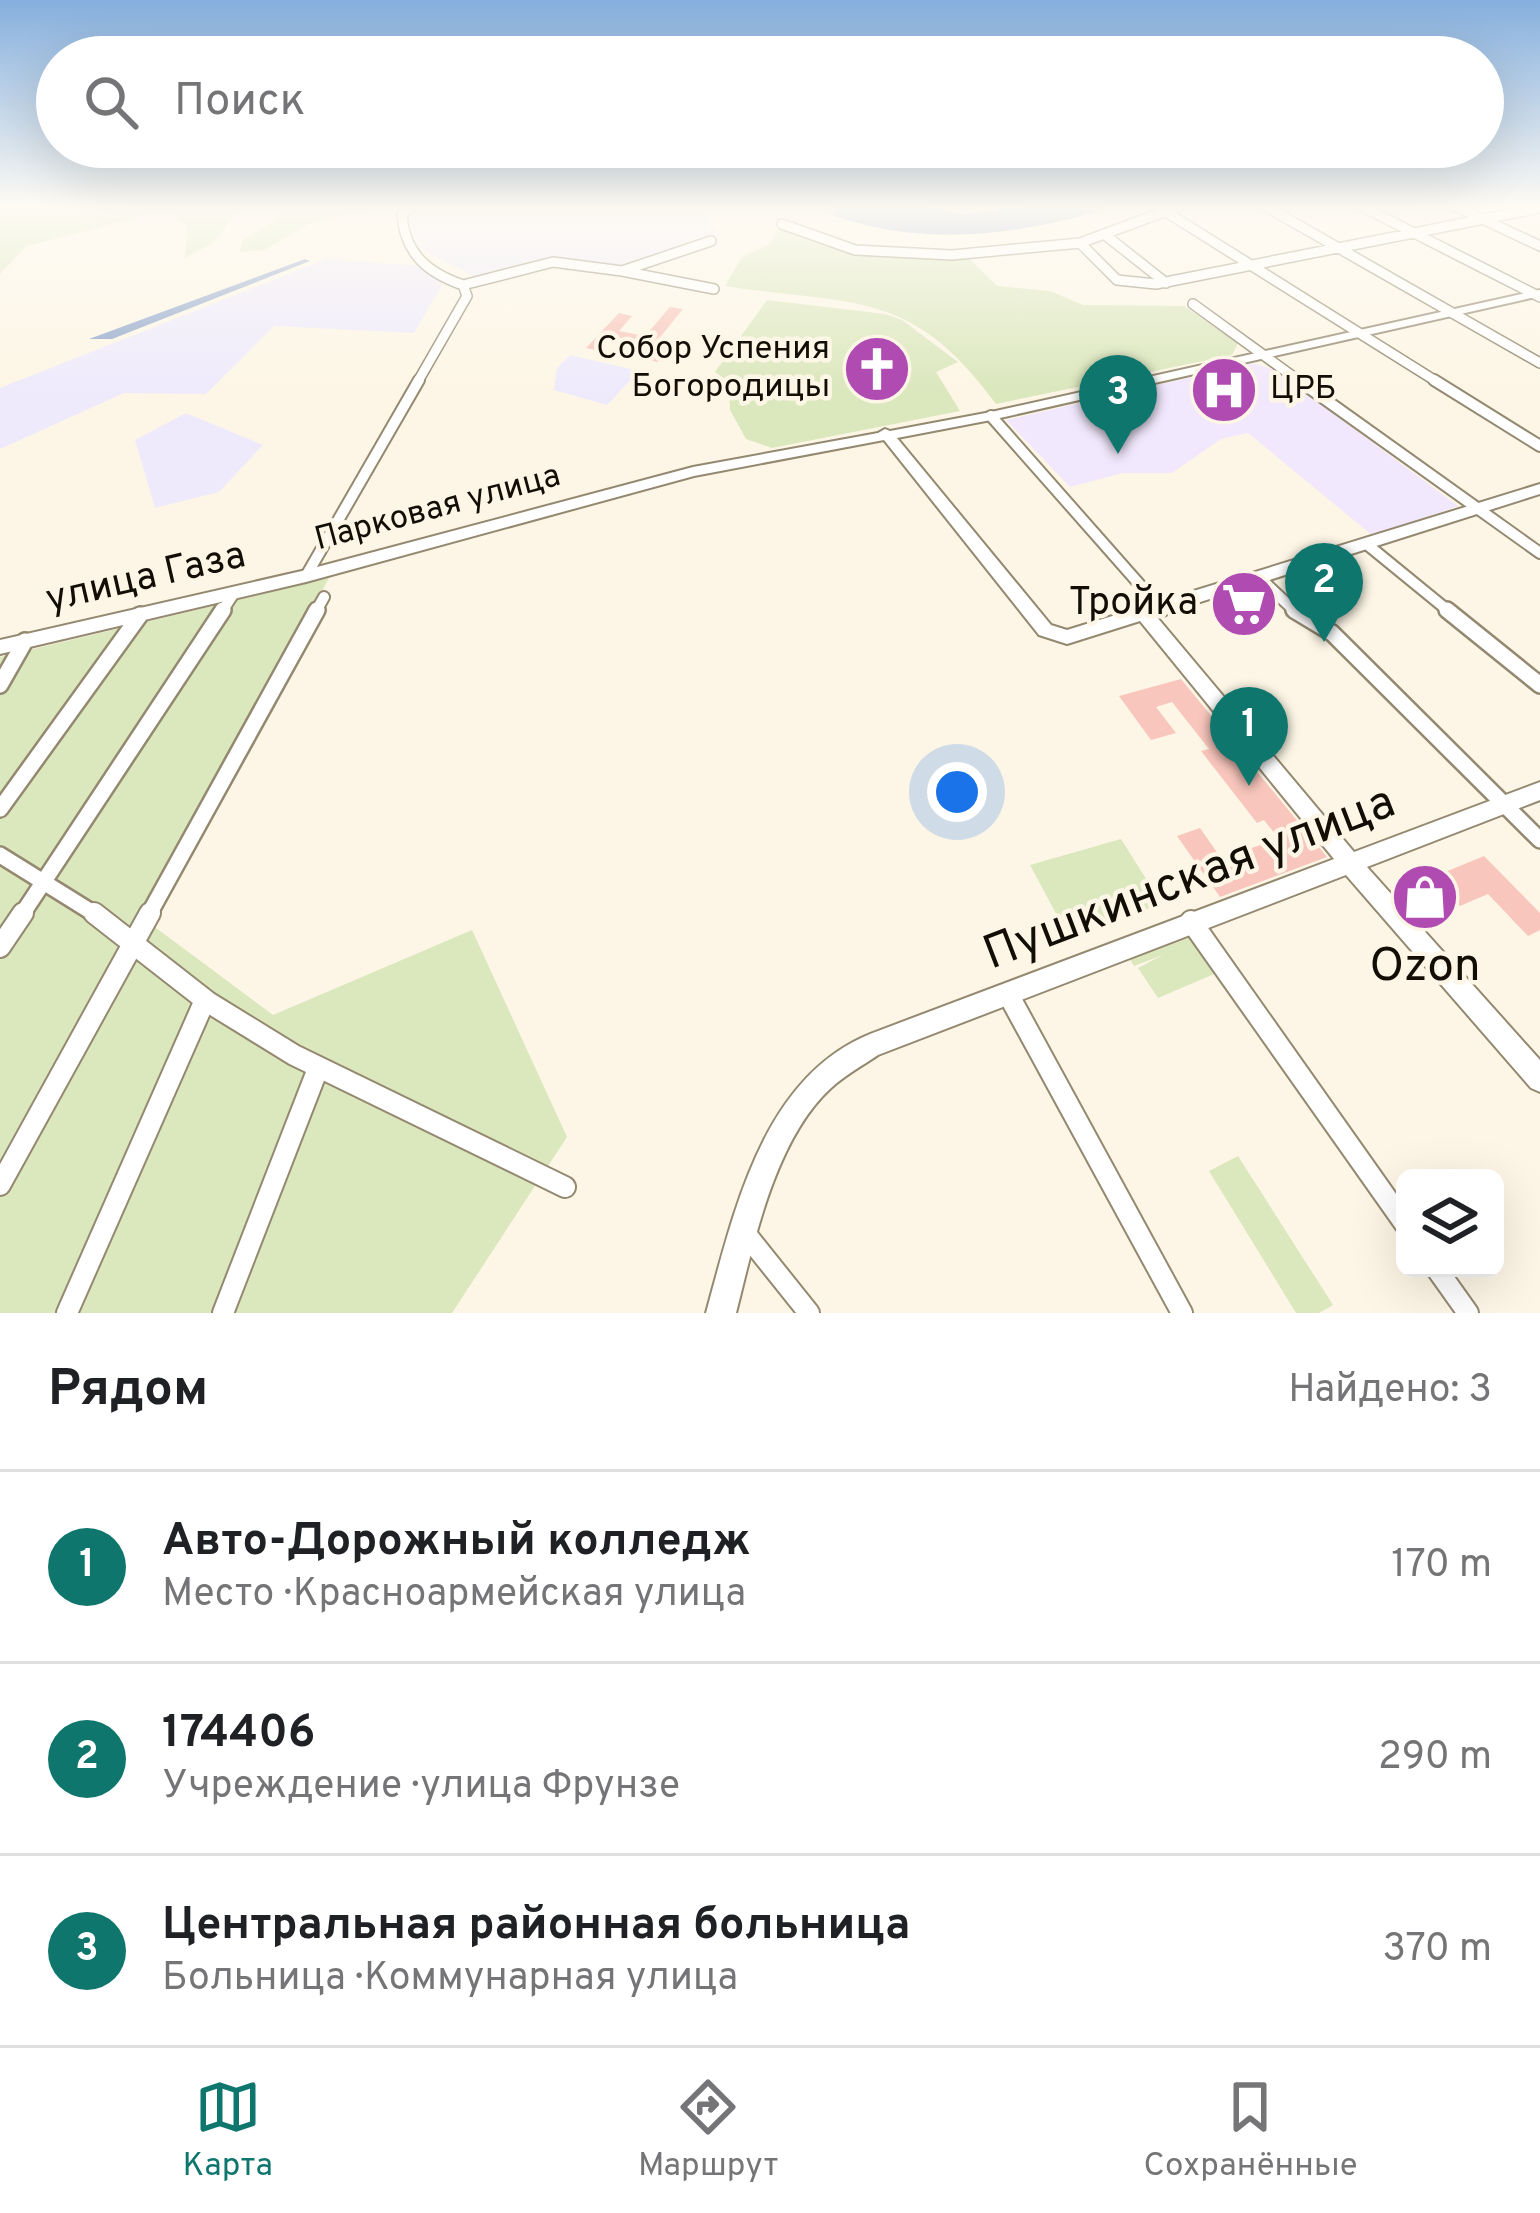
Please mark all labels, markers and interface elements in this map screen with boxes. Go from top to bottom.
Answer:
search box [36,36,1504,168]
icon: search [78,69,144,135]
text: Поиск [174,74,305,131]
place label: Собор Успения Богородицы [596,329,830,409]
church icon: Собор Успения Богородицы [842,334,912,404]
pin: 3 [1079,355,1157,454]
hospital icon: ЦРБ [1189,355,1259,425]
place label: ЦРБ [1270,369,1336,411]
street label: Парковая улица [311,456,565,562]
street label: улица Газа [41,532,251,626]
pin: 2 [1285,543,1363,642]
supermarket icon: Тройка [1209,569,1279,639]
place label: Тройка [1069,580,1198,629]
pin: 1 [1210,687,1288,786]
your location [927,762,987,822]
street label: Пушкинская улица [976,774,1404,986]
shop icon: Ozon [1390,862,1460,932]
place label: Ozon [1369,938,1481,998]
map controls [1396,1169,1504,1277]
button: layers [1396,1169,1504,1277]
text: Рядом [48,1359,208,1424]
text: Найдено: 3 [1288,1367,1492,1416]
text: Авто-Дорожный колледж [162,1514,751,1571]
text: 1 [79,1542,95,1591]
text: 170 m [1391,1542,1492,1591]
text: Место · Красноармейская улица [162,1571,746,1620]
text: 174406 [162,1706,315,1763]
text: 2 [75,1734,99,1783]
text: 290 m [1378,1734,1492,1783]
text: Учреждение · улица Фрунзе [162,1763,680,1812]
text: Центральная районная больница [162,1898,910,1955]
text: 3 [75,1926,99,1975]
text: 370 m [1382,1926,1492,1975]
text: Больница · Коммунарная улица [162,1955,738,2004]
tab: Карта [183,2074,273,2188]
tab: Маршрут [638,2074,778,2188]
tab: Сохранённые [1143,2074,1357,2188]

